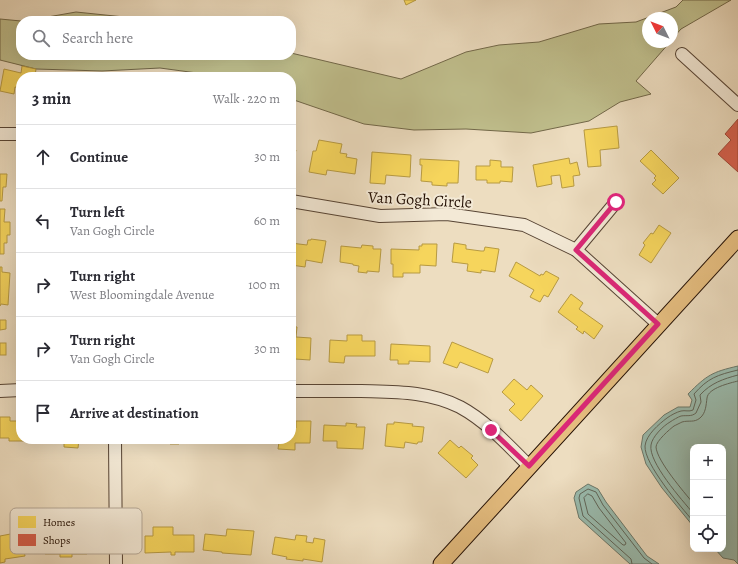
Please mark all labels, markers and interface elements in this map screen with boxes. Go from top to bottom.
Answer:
north arrow [642,12,678,48]
search box [16,16,296,60]
icon: search [30,27,52,49]
text: Search here [62,28,133,48]
text: 3 min [32,87,71,110]
text: Walk · 220 m [213,90,280,107]
icon: ahead [32,146,54,168]
text: Continue [70,147,128,167]
text: 30 m [254,148,280,165]
street label: Van Gogh Circle [367,186,472,214]
route start [607,193,625,211]
text: Turn left [70,202,125,222]
icon: left [32,210,54,232]
text: 60 m [254,212,280,229]
text: Van Gogh Circle [70,222,154,239]
text: Turn right [70,266,135,286]
icon: right [32,274,54,296]
text: 100 m [248,276,280,293]
text: West Bloomingdale Avenue [70,286,214,303]
text: Turn right [70,330,135,350]
icon: right [32,338,54,360]
text: 30 m [254,340,280,357]
text: Van Gogh Circle [70,350,154,367]
icon: arrive [32,402,54,424]
text: Arrive at destination [70,403,199,423]
route end [482,421,500,439]
map controls [690,444,726,552]
button: + [690,444,726,480]
button: − [690,480,726,516]
legend [10,508,142,554]
text: Homes [43,515,75,530]
button: locate [690,516,726,552]
text: Shops [43,533,70,548]

